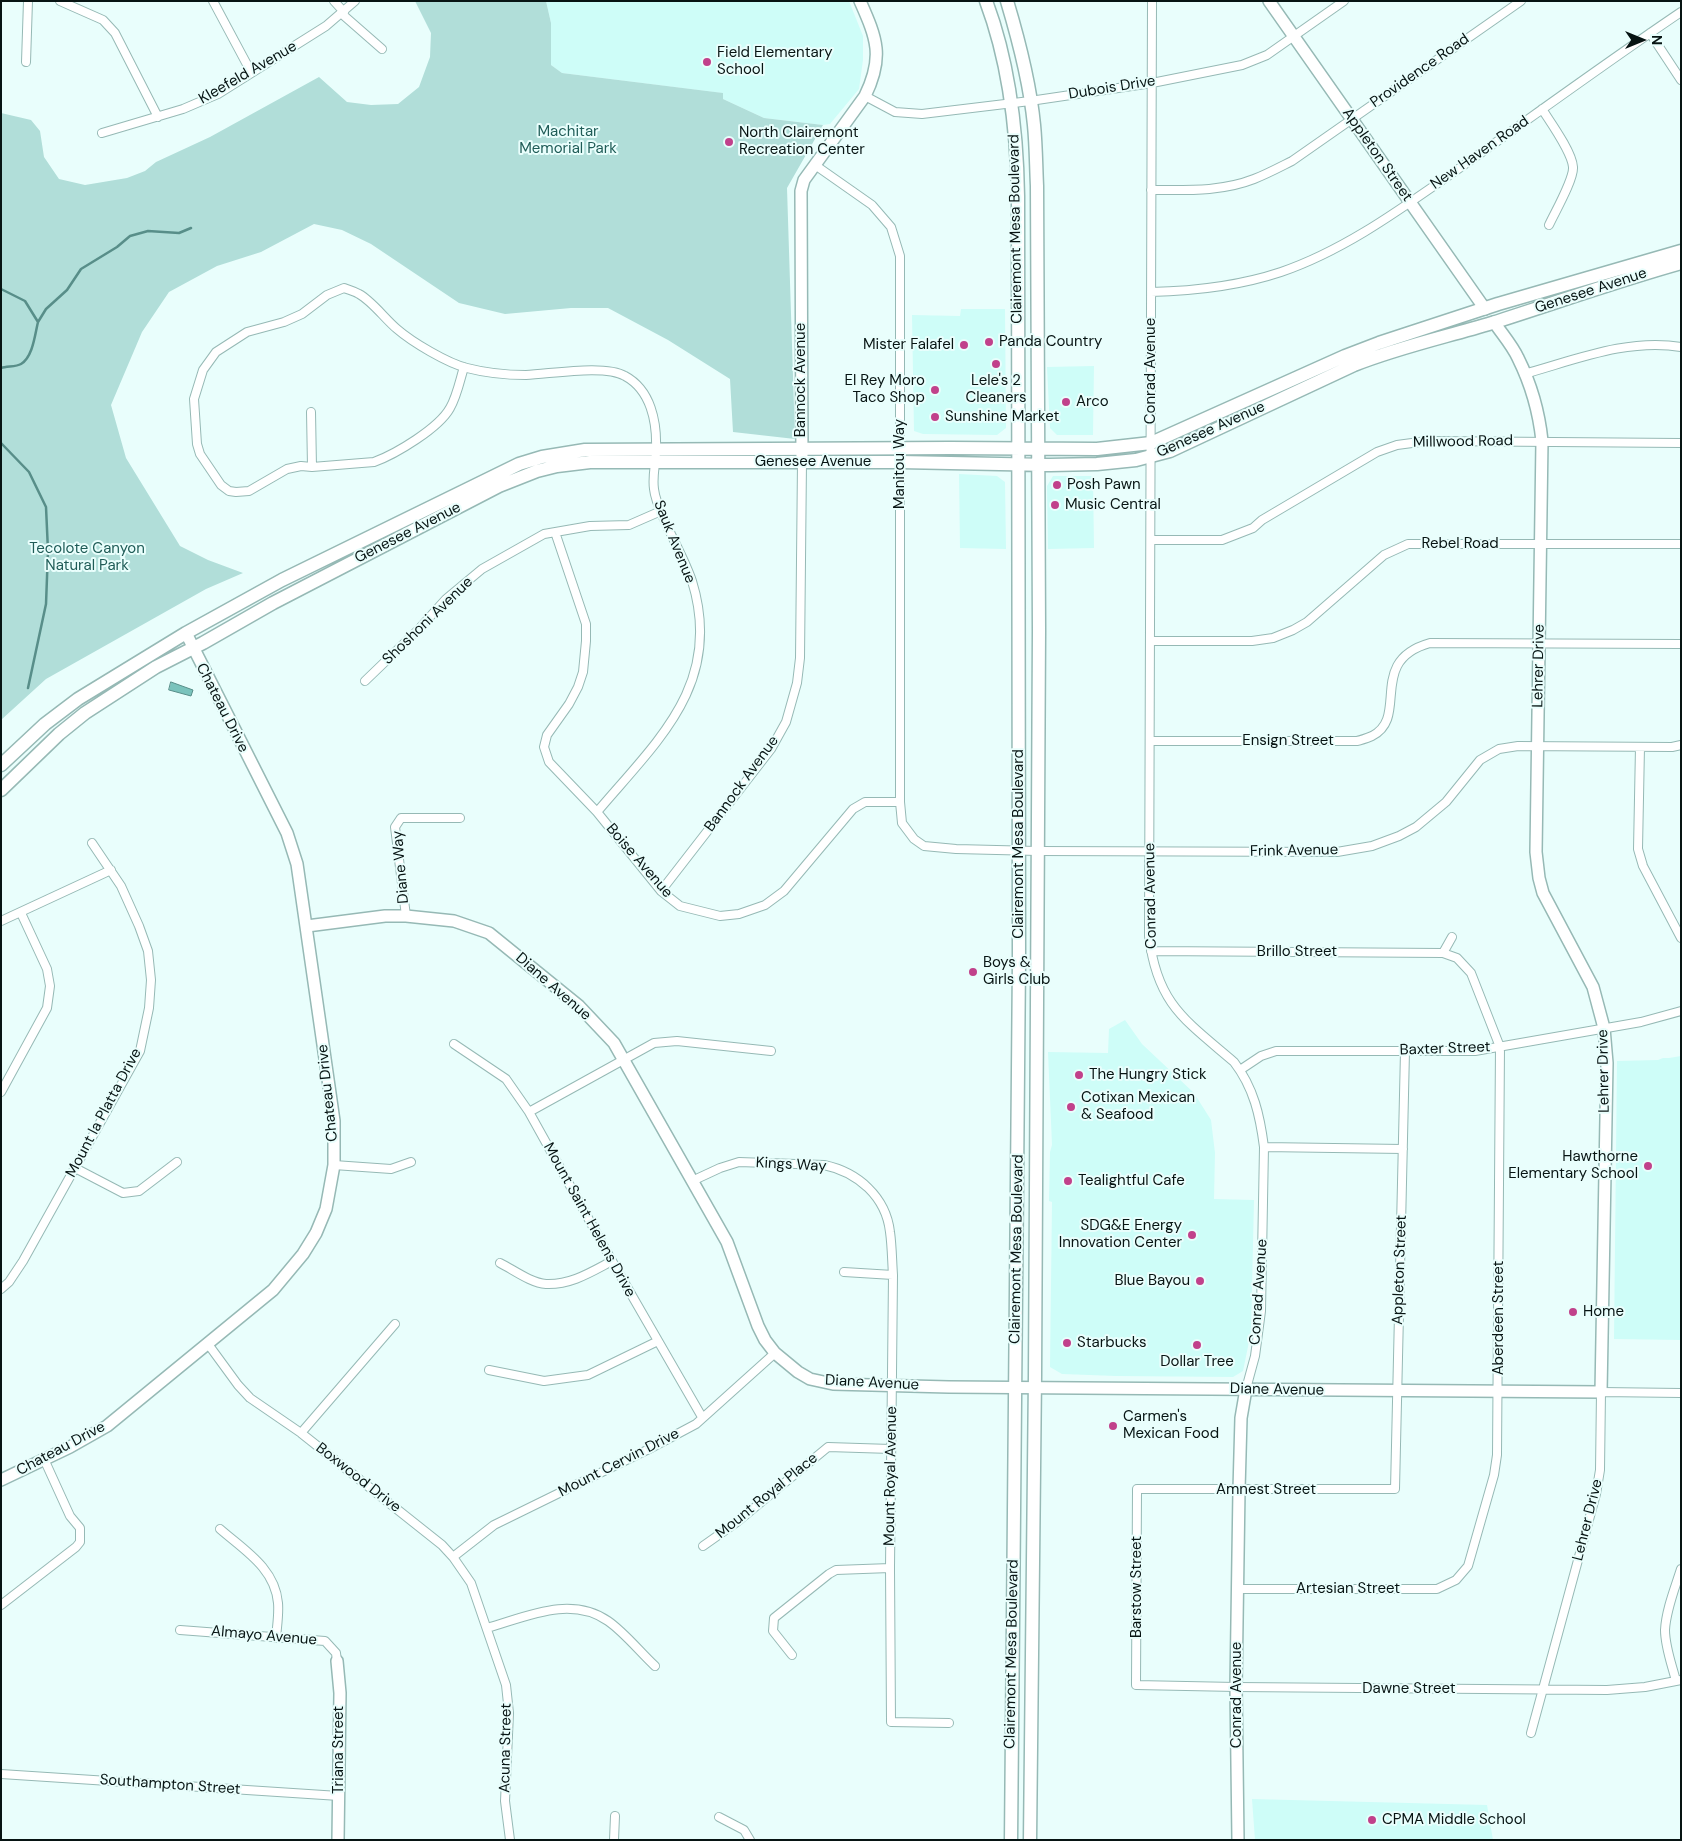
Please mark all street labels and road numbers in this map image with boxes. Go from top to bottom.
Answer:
street label: Providence Road [1367,30,1473,112]
street label: Kleefeld Avenue [196,38,300,108]
street label: Dubois Drive [1067,72,1157,104]
street label: Appleton Street [1338,105,1416,205]
street label: New Haven Road [1427,112,1533,194]
street label: Clairemont Mesa Boulevard [1005,134,1027,324]
street label: Genesee Avenue [1533,264,1649,318]
street label: Conrad Avenue [1142,318,1160,424]
street label: Bannock Avenue [792,323,810,437]
street label: Genesee Avenue [1154,398,1268,462]
street label: Manitou Way [891,419,909,509]
street label: Millwood Road [1413,432,1513,452]
street label: Genesee Avenue [755,453,871,471]
street label: Sauk Avenue [649,498,699,586]
street label: Genesee Avenue [352,499,464,567]
street label: Rebel Road [1421,535,1499,553]
street label: Shoshoni Avenue [379,573,477,669]
street label: Lehrer Drive [1529,624,1549,708]
street label: Chateau Drive [192,660,252,756]
street label: Bannock Avenue [701,732,783,836]
street label: Ensign Street [1242,732,1334,750]
street label: Clairemont Mesa Boulevard [1010,749,1028,939]
street label: Boise Avenue [602,820,676,902]
street label: Diane Way [389,830,413,904]
street label: Frink Avenue [1250,841,1338,861]
street label: Conrad Avenue [1141,843,1161,949]
street label: Brillo Street [1257,943,1337,961]
street label: Diane Avenue [512,949,594,1025]
street label: Lehrer Drive [1594,1029,1614,1113]
street label: Baxter Street [1399,1038,1491,1060]
street label: Chateau Drive [314,1043,342,1143]
street label: Mount la Platta Drive [62,1045,146,1181]
street label: Mount Saint Helens Drive [539,1140,639,1300]
street label: Kings Way [755,1154,827,1176]
street label: Clairemont Mesa Boulevard [1006,1154,1028,1344]
street label: Appleton Street [1389,1215,1411,1325]
street label: Conrad Avenue [1246,1238,1272,1346]
street label: Aberdeen Street [1490,1261,1508,1375]
street label: Diane Avenue [825,1372,919,1394]
street label: Diane Avenue [1230,1380,1324,1400]
street label: Mount Royal Avenue [881,1406,901,1546]
street label: Chateau Drive [14,1418,108,1480]
street label: Mount Cervin Drive [556,1425,682,1501]
street label: Boxwood Drive [312,1439,404,1517]
street label: Mount Royal Place [712,1449,822,1543]
street label: Lehrer Drive [1569,1477,1607,1563]
street label: Amnest Street [1216,1481,1316,1499]
street label: Barstow Street [1128,1536,1146,1638]
street label: Clairemont Mesa Boulevard [1001,1559,1023,1749]
street label: Artesian Street [1296,1580,1400,1598]
street label: Almayo Avenue [210,1622,318,1650]
street label: Conrad Avenue [1228,1642,1246,1748]
street label: Dawne Street [1362,1680,1456,1698]
street label: Acuna Street [496,1703,516,1793]
street label: Triana Street [330,1706,348,1794]
street label: Southampton Street [99,1771,241,1799]

